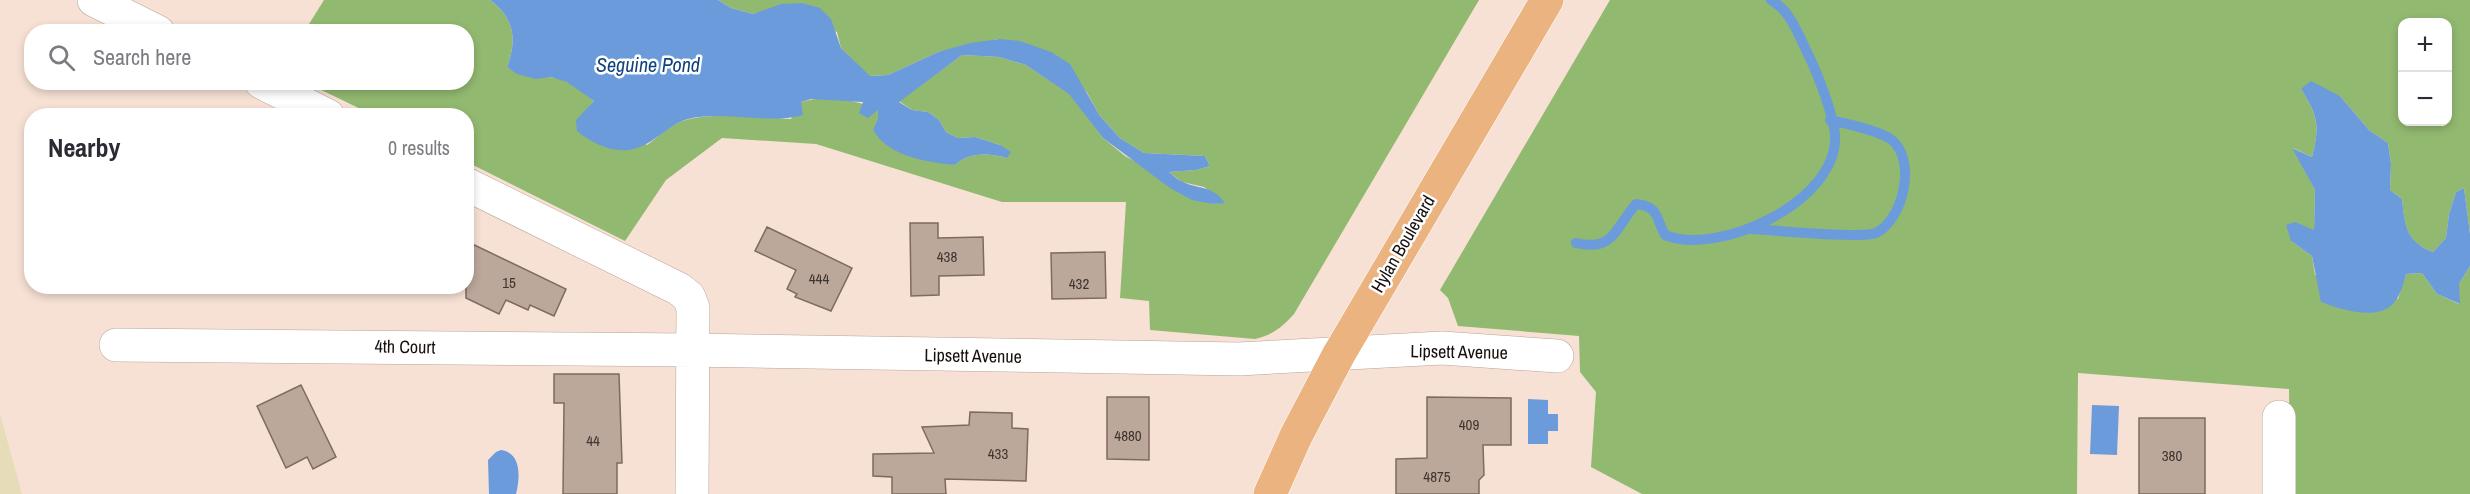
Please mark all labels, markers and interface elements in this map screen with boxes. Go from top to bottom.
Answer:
map controls [2398,18,2452,126]
button: + [2398,18,2452,72]
search box [24,24,474,90]
icon: search [45,41,78,74]
text: Search here [93,42,191,72]
water label: Seguine Pond [596,51,701,78]
button: − [2398,72,2452,126]
text: Nearby [48,130,120,165]
text: 0 results [388,134,450,161]
street label: Hylan Boulevard [1365,191,1440,297]
house number: 438 [937,246,957,267]
house number: 444 [809,268,829,289]
house number: 15 [502,272,516,293]
house number: 432 [1069,273,1089,294]
street label: 4th Court [374,333,436,360]
street label: Lipsett Avenue [1410,338,1508,365]
street label: Lipsett Avenue [924,342,1022,369]
house number: 409 [1459,414,1479,435]
house number: 4880 [1114,425,1142,446]
house number: 44 [586,430,600,451]
house number: 433 [988,443,1008,464]
house number: 380 [2162,445,2182,466]
house number: 4875 [1423,466,1451,487]

